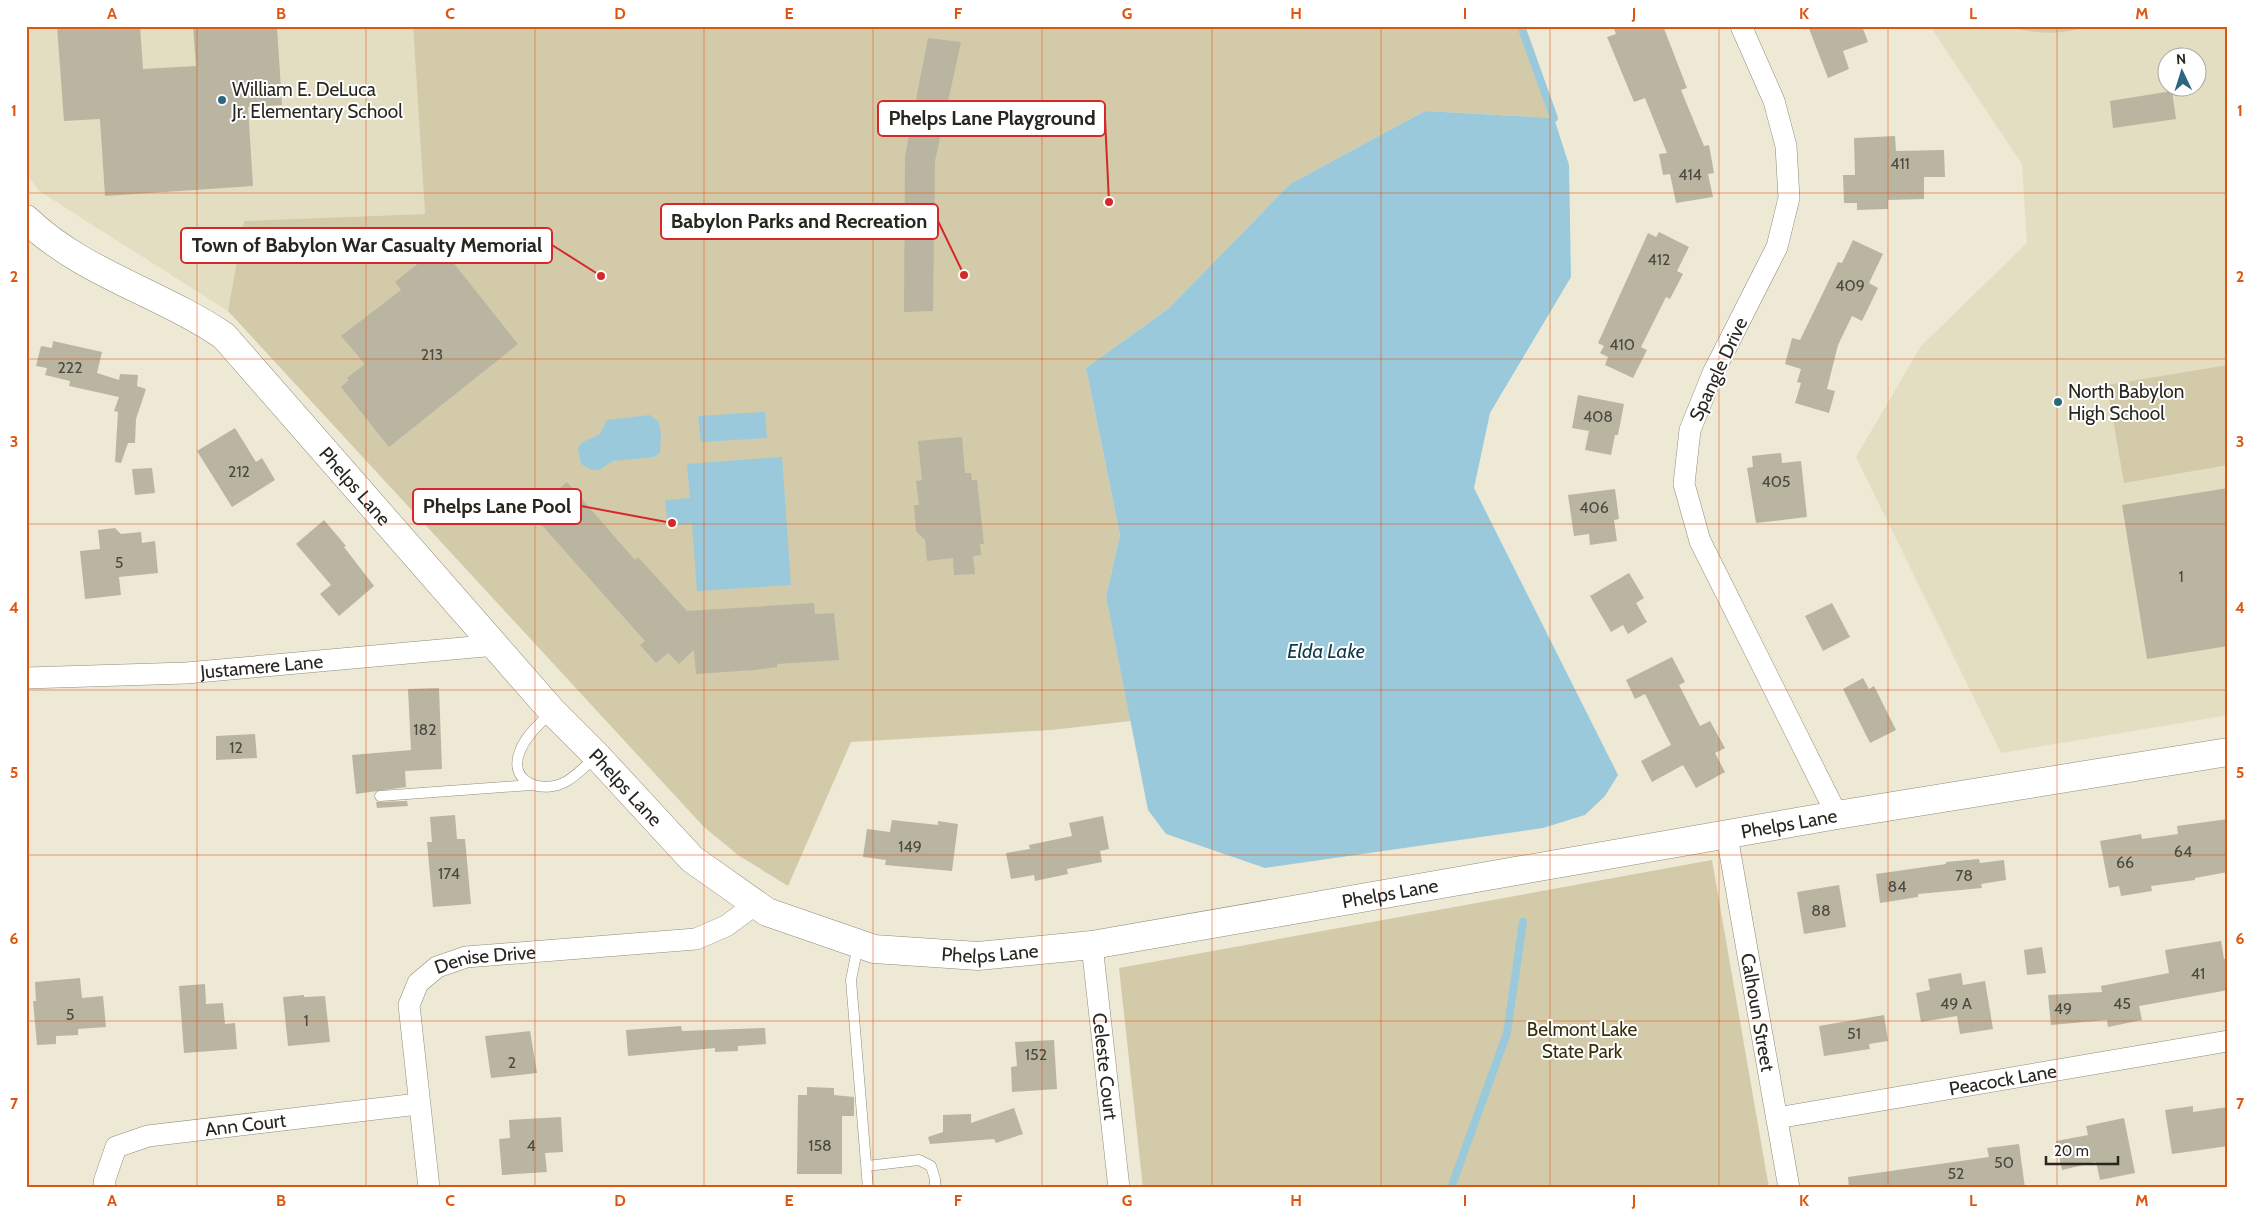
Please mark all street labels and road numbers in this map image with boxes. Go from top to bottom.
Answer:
street label: Spangle Drive [1684,313,1753,425]
street label: Phelps Lane [314,442,396,531]
street label: Justamere Lane [198,650,324,684]
street label: Phelps Lane [584,744,667,831]
street label: Phelps Lane [1739,804,1839,844]
street label: Phelps Lane [1340,874,1440,913]
street label: Phelps Lane [941,939,1040,968]
street label: Denise Drive [432,941,537,979]
street label: Calhoun Street [1736,951,1779,1074]
street label: Celeste Court [1088,1011,1122,1122]
street label: Peacock Lane [1947,1059,2059,1100]
street label: Ann Court [204,1109,288,1141]

